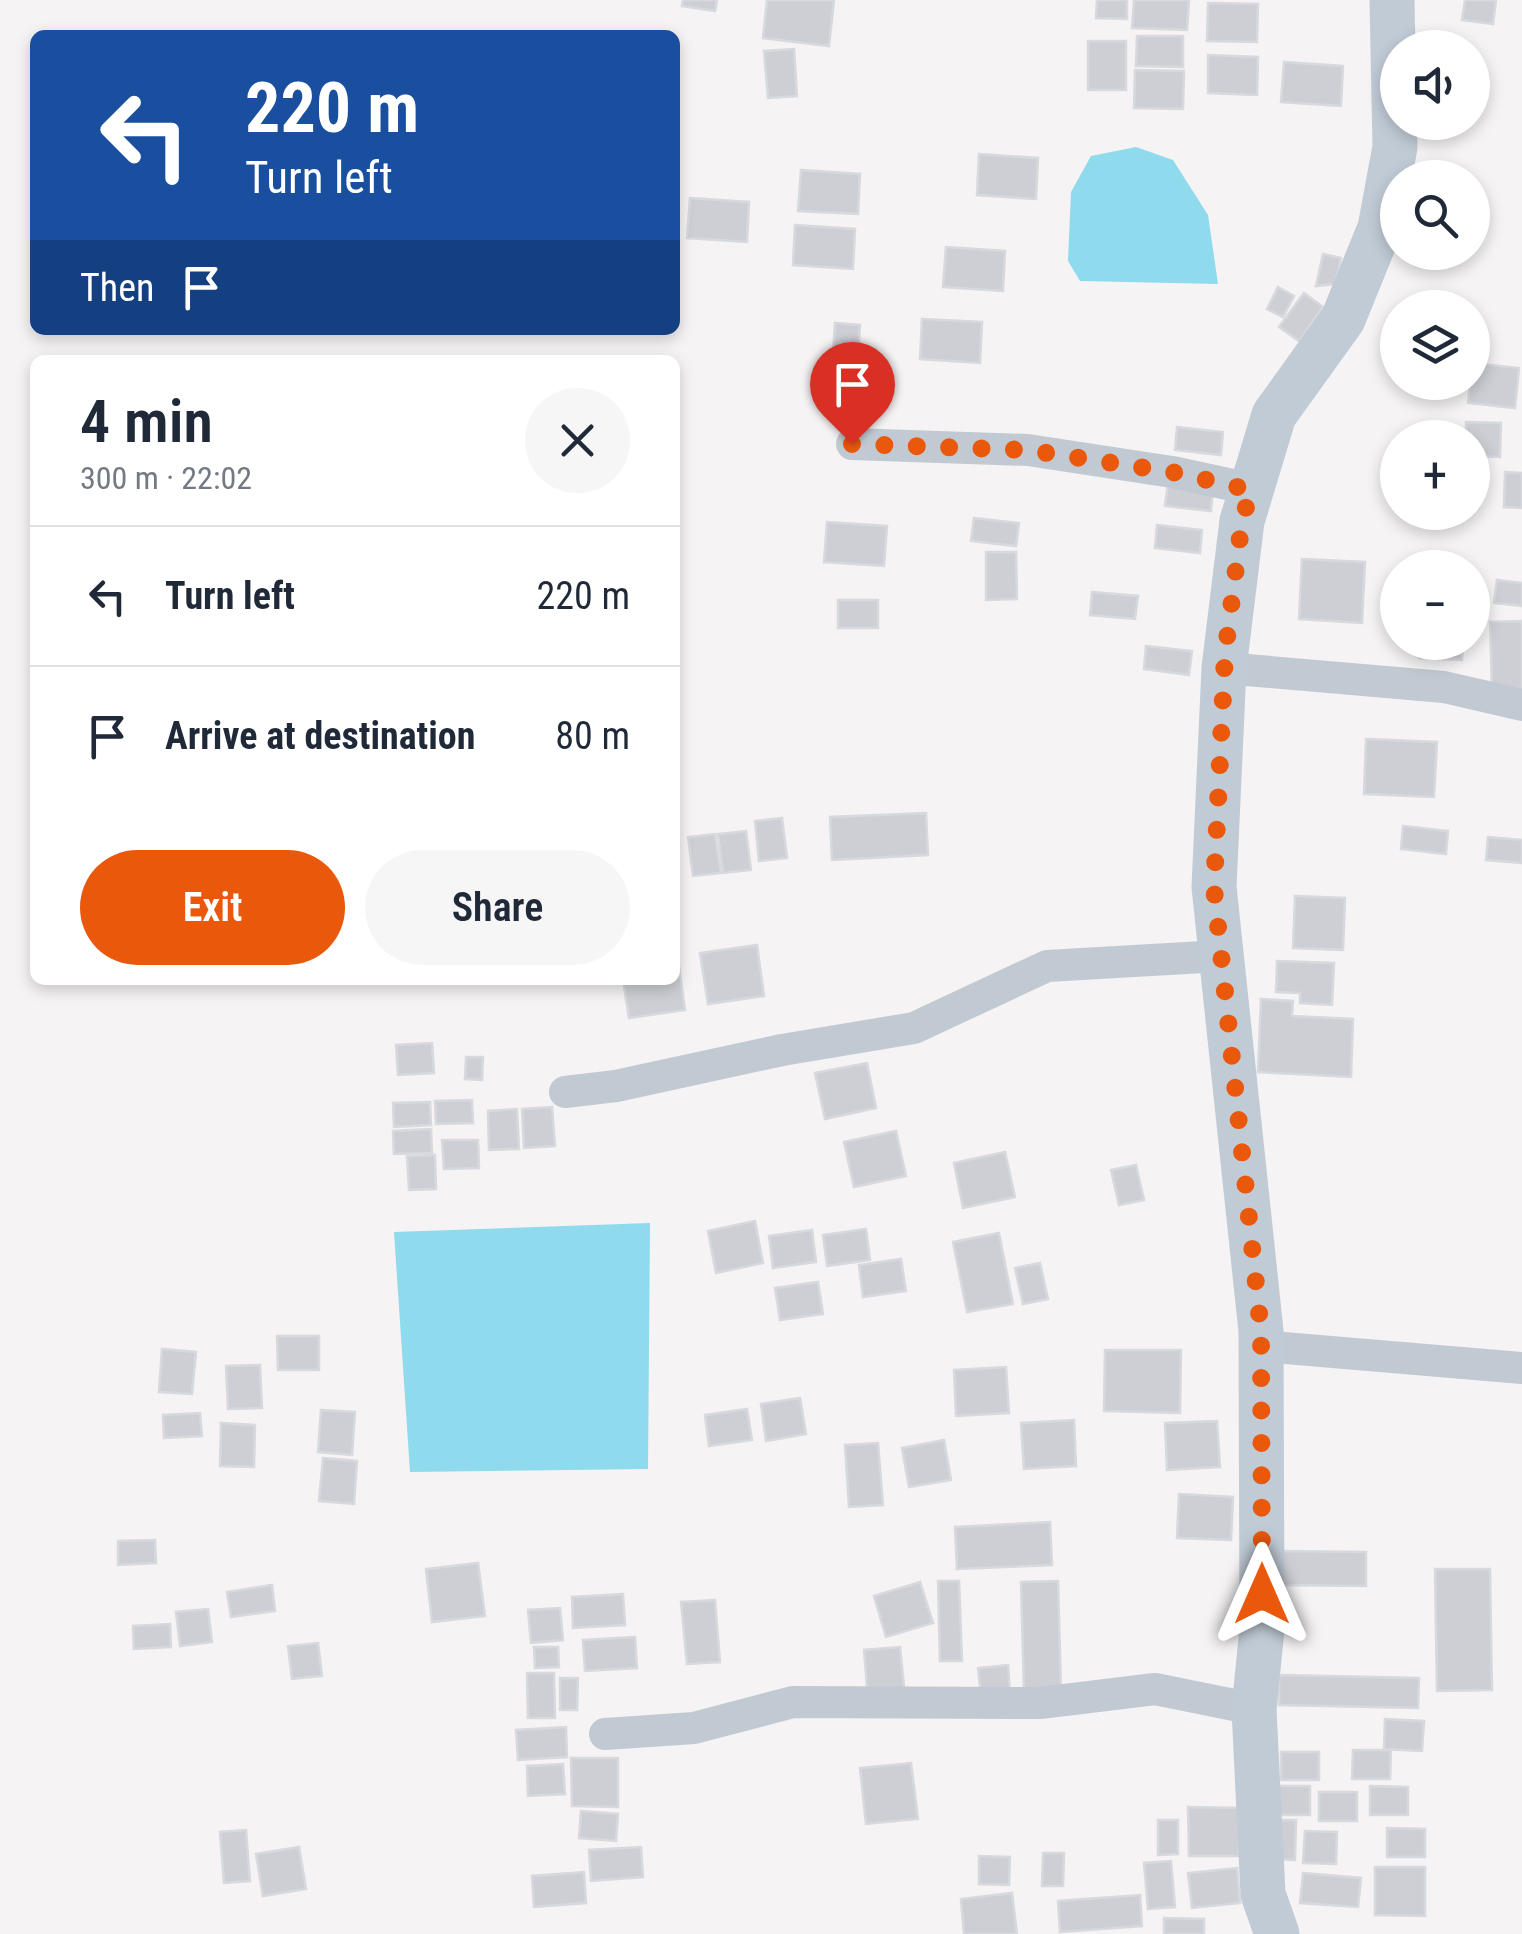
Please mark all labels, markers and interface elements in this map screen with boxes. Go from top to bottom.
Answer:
map controls [1380,30,1490,660]
button: sound [1380,30,1490,140]
text: 220 m [245,67,419,149]
icon: left [80,70,210,200]
text: Turn left [245,151,393,204]
button: search [1380,160,1490,270]
icon: arrive [174,260,229,315]
text: Then [80,266,154,310]
button: layers [1380,290,1490,400]
pin [810,342,895,445]
icon: arrive [825,357,880,412]
text: 4 min [80,386,213,457]
button: close [525,388,630,493]
button: + [1380,420,1490,530]
text: 300 m · 22:02 [80,459,252,497]
button: − [1380,550,1490,660]
icon: left [80,569,135,624]
text: Turn left [165,574,295,618]
text: 220 m [536,574,630,618]
icon: arrive [80,709,135,764]
text: Arrive at destination [165,714,475,758]
text: 80 m [555,714,630,758]
button: Exit [80,850,345,965]
button: Share [365,850,630,965]
position arrow [1210,1542,1314,1646]

